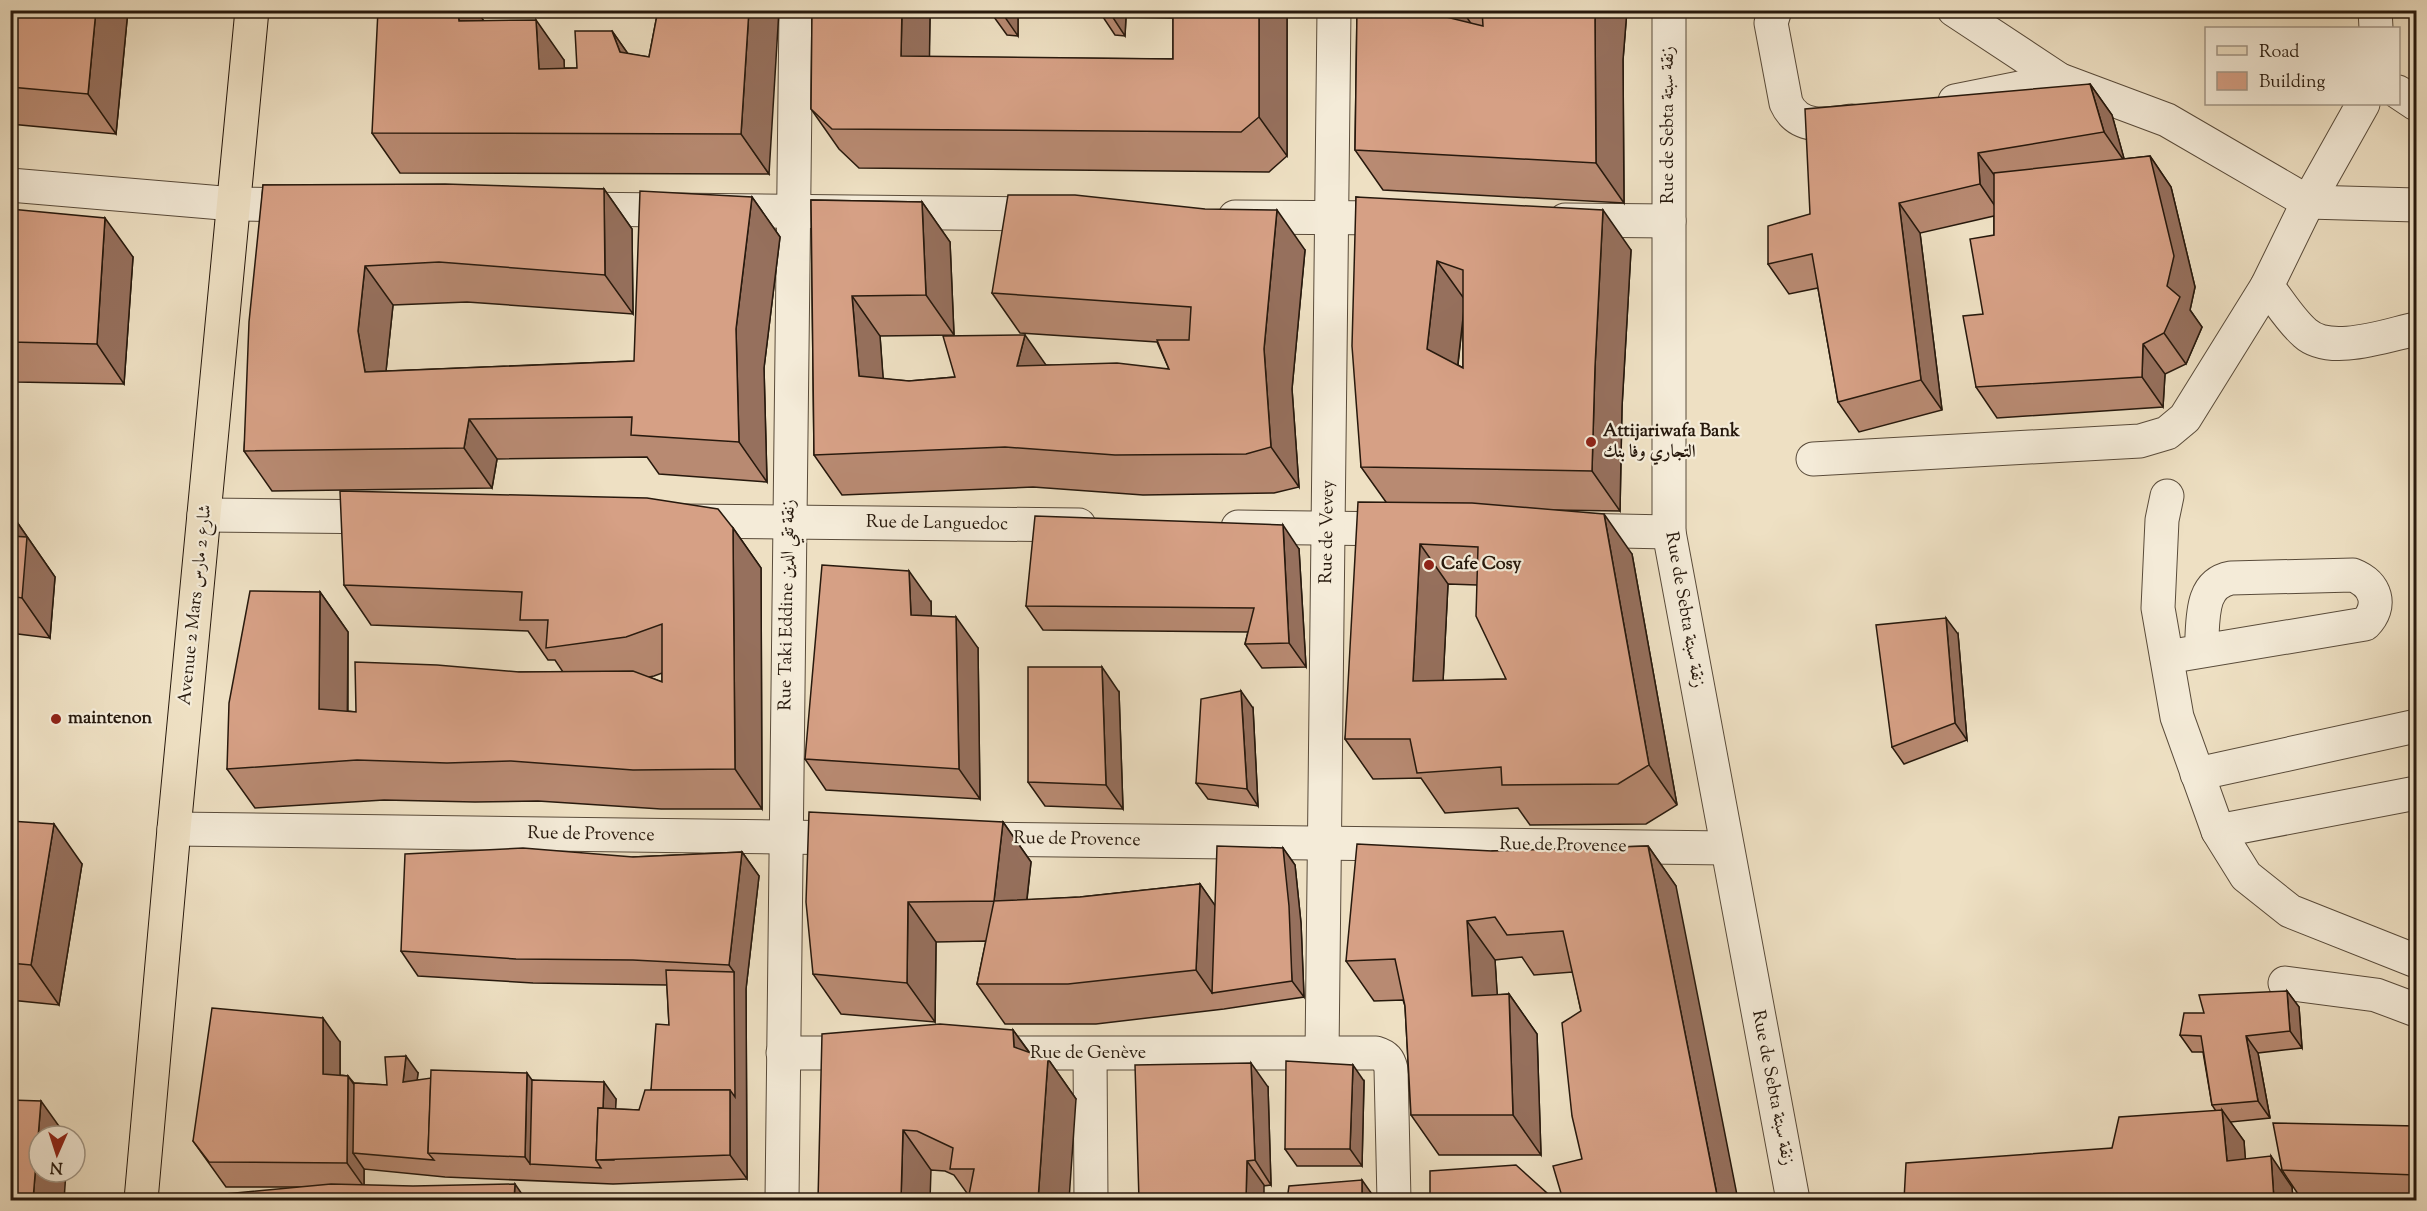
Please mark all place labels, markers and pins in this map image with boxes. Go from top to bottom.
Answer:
place label: Attijariwafa Bank التجاري وفا بنك [1603,419,1740,466]
marker: Attijariwafa Bank التجاري وفا بنك [1584,435,1598,449]
place label: Cafe Cosy [1441,552,1522,578]
marker: Cafe Cosy [1422,558,1436,572]
place label: maintenon [68,706,153,732]
marker: maintenon [49,712,63,726]

